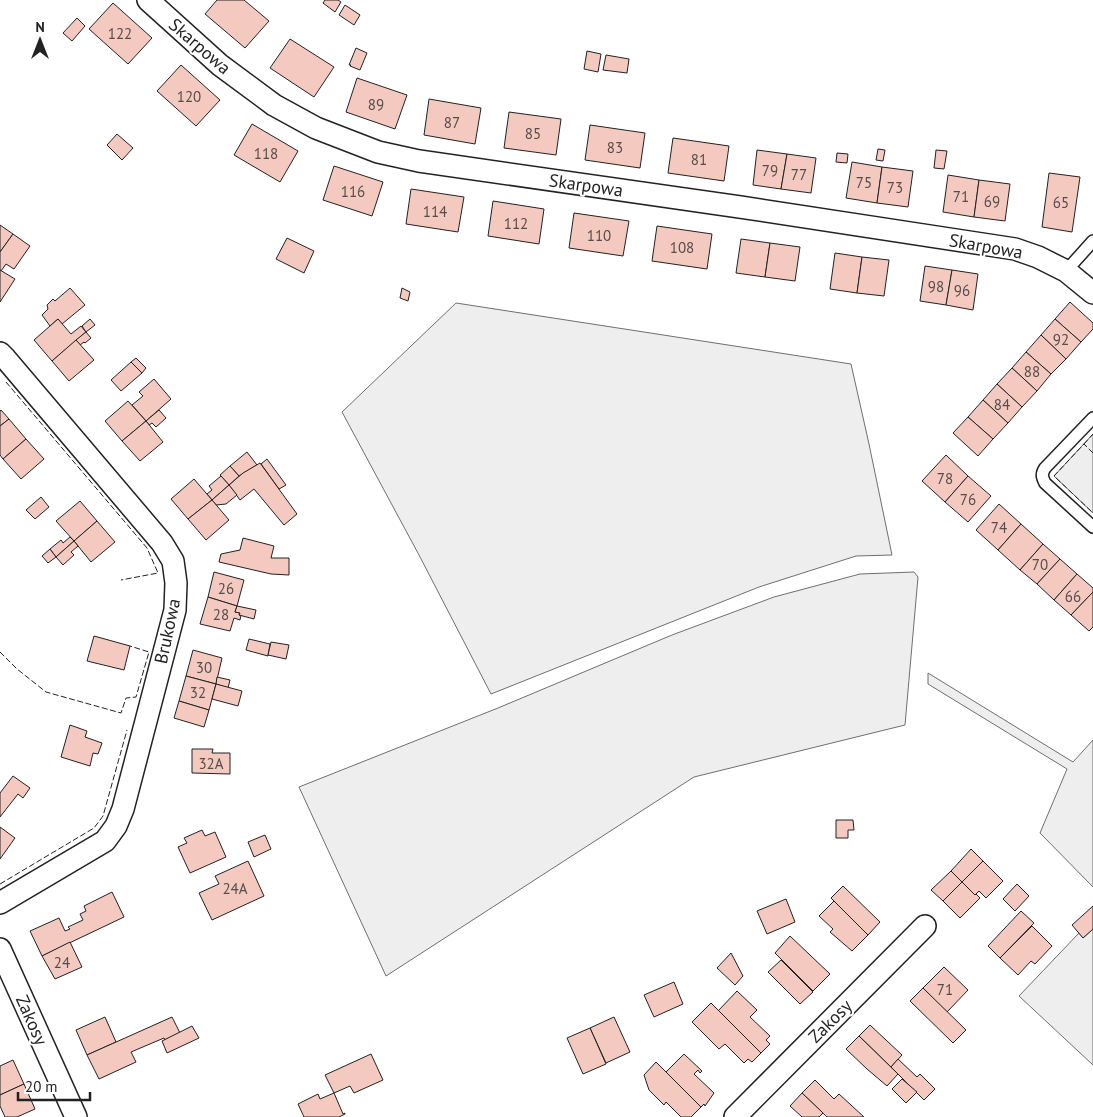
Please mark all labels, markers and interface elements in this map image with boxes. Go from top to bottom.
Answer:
street label: Skarpowa [164,13,236,79]
north arrow [15,15,65,65]
text: N [35,18,45,36]
house number: 122 [108,24,132,43]
house number: 120 [177,87,201,106]
house number: 89 [368,95,384,114]
house number: 87 [444,113,460,132]
house number: 85 [525,124,541,143]
house number: 83 [607,138,623,157]
house number: 118 [254,144,278,163]
house number: 81 [691,150,707,169]
house number: 79 [762,161,778,180]
house number: 77 [791,165,807,184]
street label: Skarpowa [547,168,625,202]
house number: 75 [856,173,872,192]
house number: 73 [887,178,903,197]
house number: 116 [341,182,365,201]
house number: 71 [953,187,969,206]
house number: 69 [984,192,1000,211]
house number: 65 [1053,193,1069,212]
house number: 114 [423,202,447,221]
house number: 112 [504,214,528,233]
house number: 110 [587,226,611,245]
street label: Skarpowa [947,228,1025,264]
house number: 108 [670,238,694,257]
house number: 98 [928,277,944,296]
house number: 96 [954,281,970,300]
house number: 92 [1053,330,1069,349]
house number: 88 [1024,362,1040,381]
house number: 84 [994,395,1010,414]
house number: 78 [937,469,953,488]
house number: 76 [960,490,976,509]
house number: 74 [991,518,1007,537]
house number: 70 [1032,555,1048,574]
house number: 26 [218,579,234,598]
house number: 66 [1065,587,1081,606]
street label: Brukowa [149,596,185,666]
house number: 28 [213,605,229,624]
house number: 30 [196,658,212,677]
house number: 32 [190,683,206,702]
house number: 32A [198,754,224,773]
house number: 24A [222,879,248,898]
house number: 24 [54,953,70,972]
house number: 71 [937,980,953,999]
street label: Zakosy [11,991,53,1049]
street label: Zakosy [803,994,857,1048]
scale bar [18,1070,90,1102]
text: 20 m [25,1077,58,1096]

